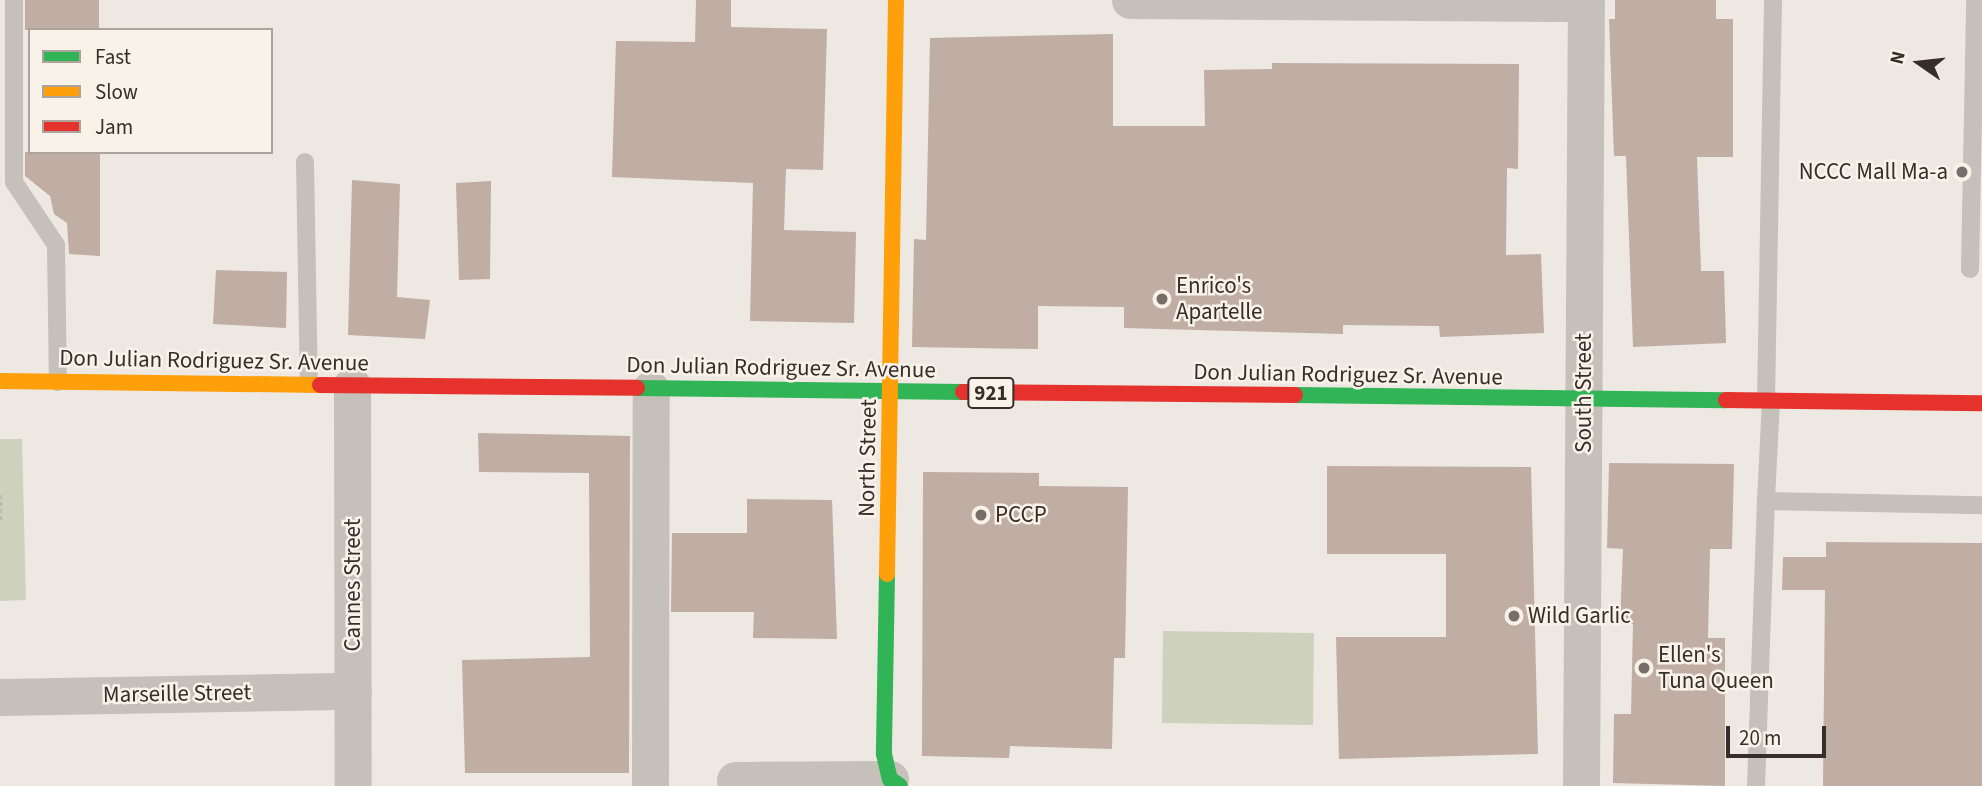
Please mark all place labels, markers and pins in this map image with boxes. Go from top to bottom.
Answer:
place label: NCCC Mall Ma-a [1799,158,1948,186]
marker: NCCC Mall Ma-a [1954,164,1970,180]
place label: Enrico's Apartelle [1176,272,1263,326]
marker: Enrico's Apartelle [1154,291,1170,307]
place label: PCCP [995,501,1047,529]
marker: PCCP [973,507,989,523]
place label: Wild Garlic [1528,602,1631,630]
marker: Wild Garlic [1506,608,1522,624]
place label: Ellen's Tuna Queen [1658,641,1774,695]
marker: Ellen's Tuna Queen [1636,660,1652,676]

